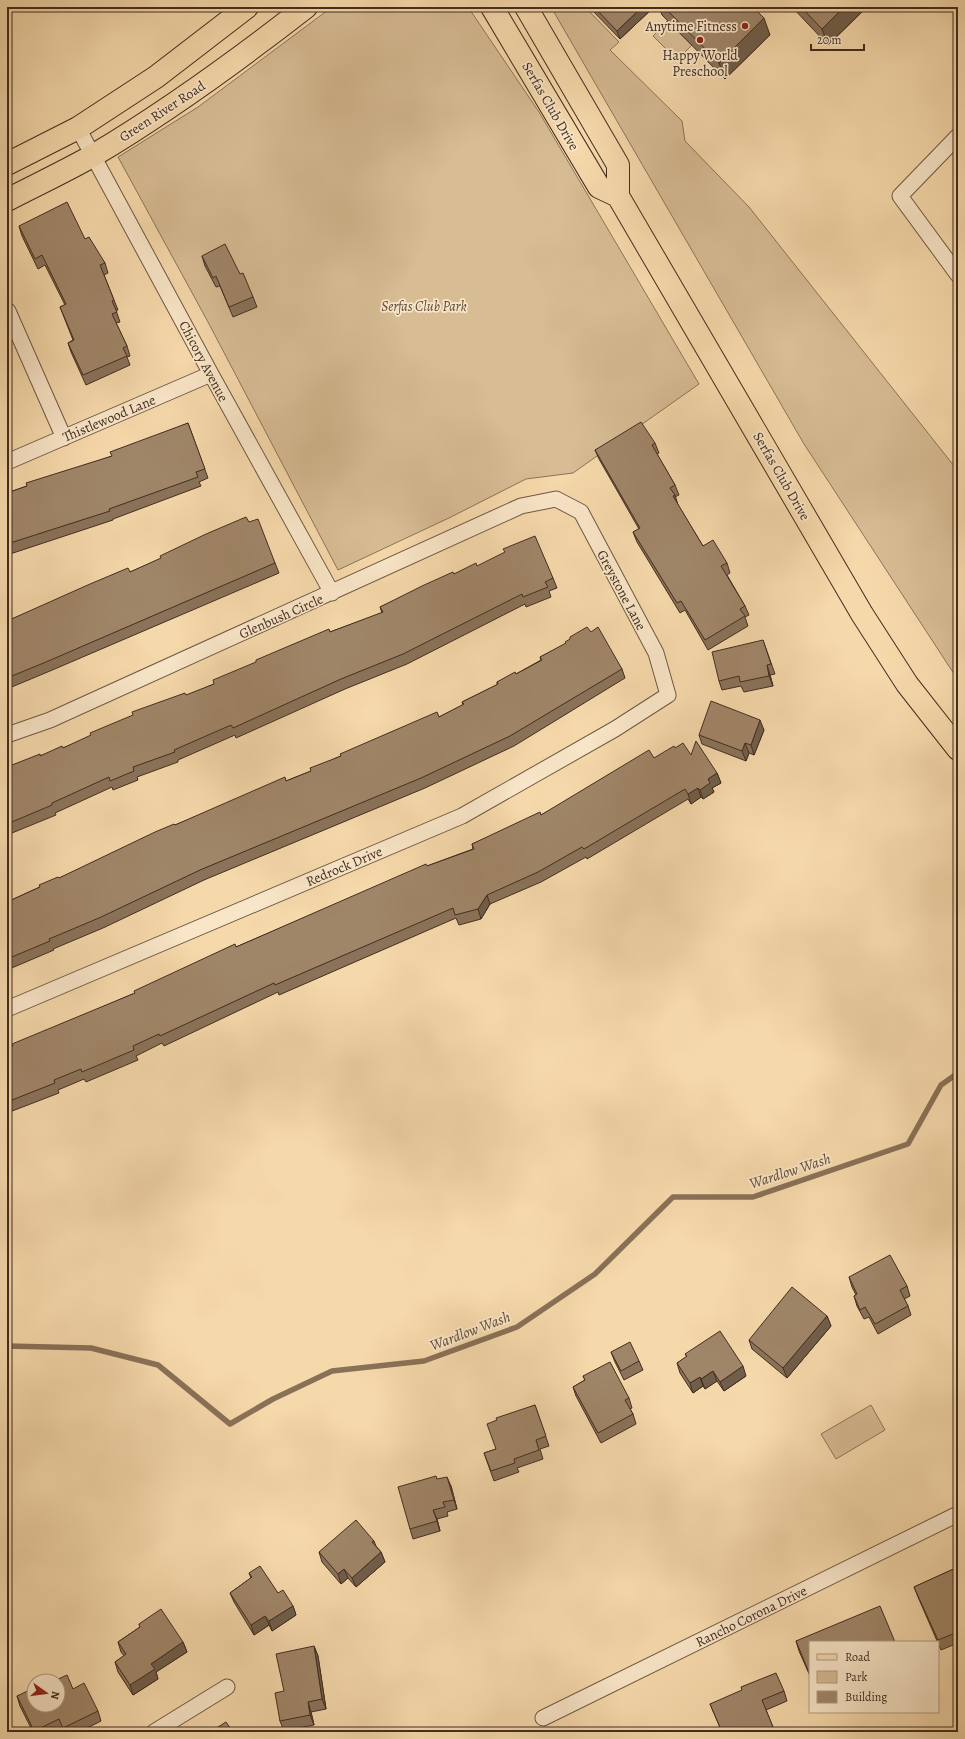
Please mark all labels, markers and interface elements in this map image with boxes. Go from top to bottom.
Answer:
place label: Anytime Fitness [645,17,737,36]
marker: Anytime Fitness [740,21,750,31]
scale bar [811,26,864,52]
text: 20 m [817,32,841,48]
marker: Happy World Preschool [695,35,705,45]
place label: Happy World Preschool [662,46,738,81]
street label: Serfas Club Drive [518,59,584,154]
street label: Green River Road [115,76,209,146]
park label: Serfas Club Park [381,297,467,316]
street label: Chicory Avenue [174,317,233,405]
street label: Thistlewood Lane [60,390,159,447]
street label: Serfas Club Drive [749,429,815,524]
street label: Greystone Lane [592,547,651,634]
street label: Glenbush Circle [236,589,326,644]
street label: Redrock Drive [303,842,385,891]
water label: Wardlow Wash [747,1148,833,1194]
water label: Wardlow Wash [427,1307,513,1355]
street label: Rancho Corona Drive [692,1581,810,1652]
legend [809,1641,939,1713]
text: Road [845,1649,871,1665]
text: Park [845,1669,868,1685]
north arrow [26,1673,66,1713]
text: Building [845,1689,887,1705]
text: N [47,1690,63,1701]

